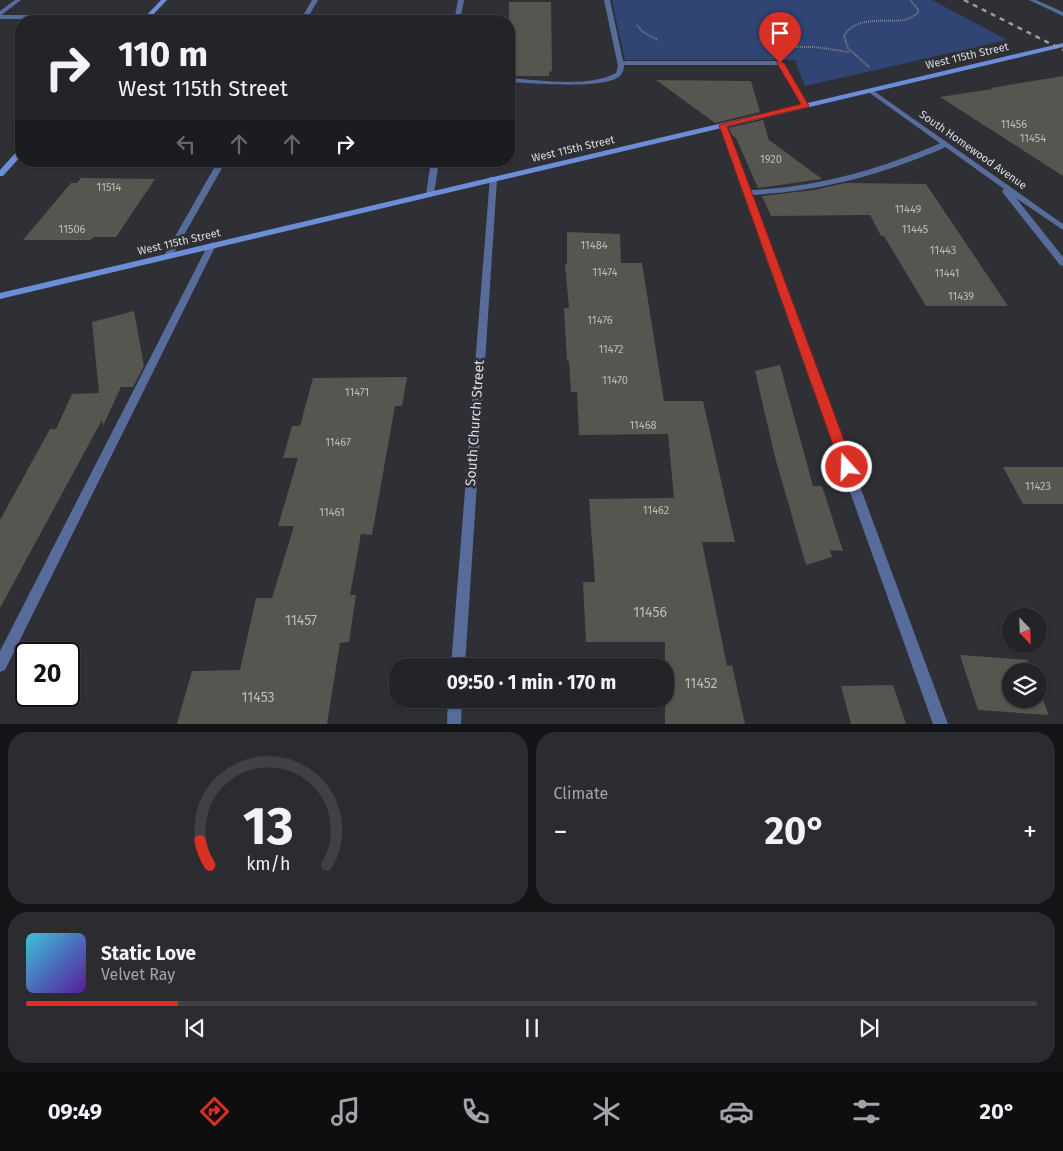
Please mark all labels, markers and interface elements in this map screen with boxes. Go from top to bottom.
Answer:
pin [759,12,801,63]
icon: arrive [766,19,794,47]
text: 110 m [118,33,208,75]
icon: right [35,35,100,100]
street label: West 115th Street [924,40,1010,72]
text: West 115th Street [118,75,288,102]
street label: South Homewood Avenue [917,108,1029,192]
house number: 11456 [1001,118,1027,131]
icon: left [172,130,200,158]
icon: ahead [225,130,253,158]
icon: ahead [278,130,306,158]
icon: right [331,130,359,158]
house number: 11454 [1020,132,1046,145]
street label: West 115th Street [530,133,616,165]
house number: 1920 [760,153,782,166]
house number: 11514 [97,181,122,194]
house number: 11449 [895,203,922,216]
house number: 11506 [59,223,86,236]
house number: 11445 [902,223,929,236]
street label: West 115th Street [136,226,222,258]
house number: 11484 [580,239,608,252]
house number: 11443 [930,244,956,257]
house number: 11474 [592,266,618,279]
house number: 11441 [934,267,960,280]
house number: 11439 [948,290,974,303]
house number: 11476 [587,314,613,327]
house number: 11472 [598,343,624,356]
street label: South Church Street [462,358,488,487]
house number: 11470 [602,374,628,387]
house number: 11471 [345,386,369,399]
house number: 11468 [629,419,657,432]
house number: 11467 [325,436,351,449]
position arrow [820,440,872,492]
house number: 11423 [1025,480,1051,493]
house number: 11462 [643,504,669,517]
house number: 11461 [319,506,345,519]
house number: 11456 [633,604,667,621]
north arrow [1002,608,1048,652]
map controls [1002,608,1047,708]
house number: 11457 [285,612,317,629]
speed limit sign: 20 [15,642,80,707]
button: layers [1002,663,1047,708]
text: 09:50 · 1 min · 170 m [447,671,616,694]
house number: 11452 [684,675,718,692]
house number: 11453 [241,689,275,706]
text: Climate [554,784,608,803]
text: 13 [242,795,293,858]
text: 20° [764,808,826,854]
text: − [554,815,568,848]
text: + [1023,815,1037,848]
text: km/h [246,853,290,875]
text: Static Love [101,942,196,965]
text: Velvet Ray [101,965,175,984]
icon: previous [181,1014,209,1042]
icon: pause [518,1014,546,1042]
icon: next [855,1014,883,1042]
icon: directions [197,1094,232,1129]
icon: music [328,1094,363,1129]
icon: phone [458,1094,493,1129]
icon: climate [589,1094,624,1129]
icon: car [719,1094,754,1129]
icon: filters [849,1094,884,1129]
text: 09:49 [48,1098,102,1125]
text: 20° [980,1098,1015,1125]

